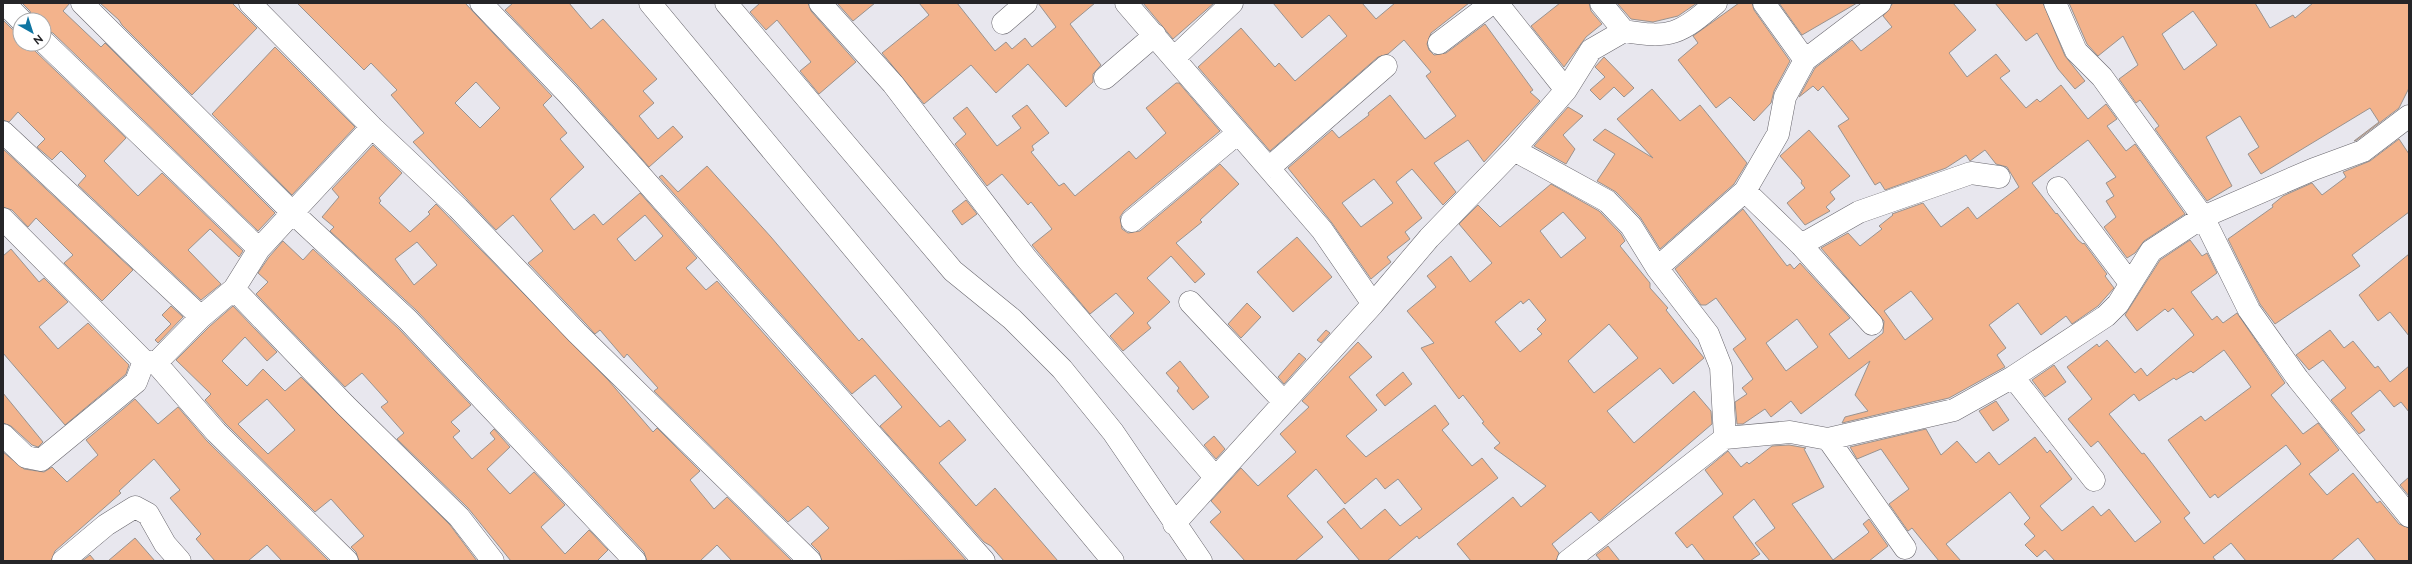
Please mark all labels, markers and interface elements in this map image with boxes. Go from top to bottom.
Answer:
north arrow [12,12,52,52]
text: N [31,32,45,47]

